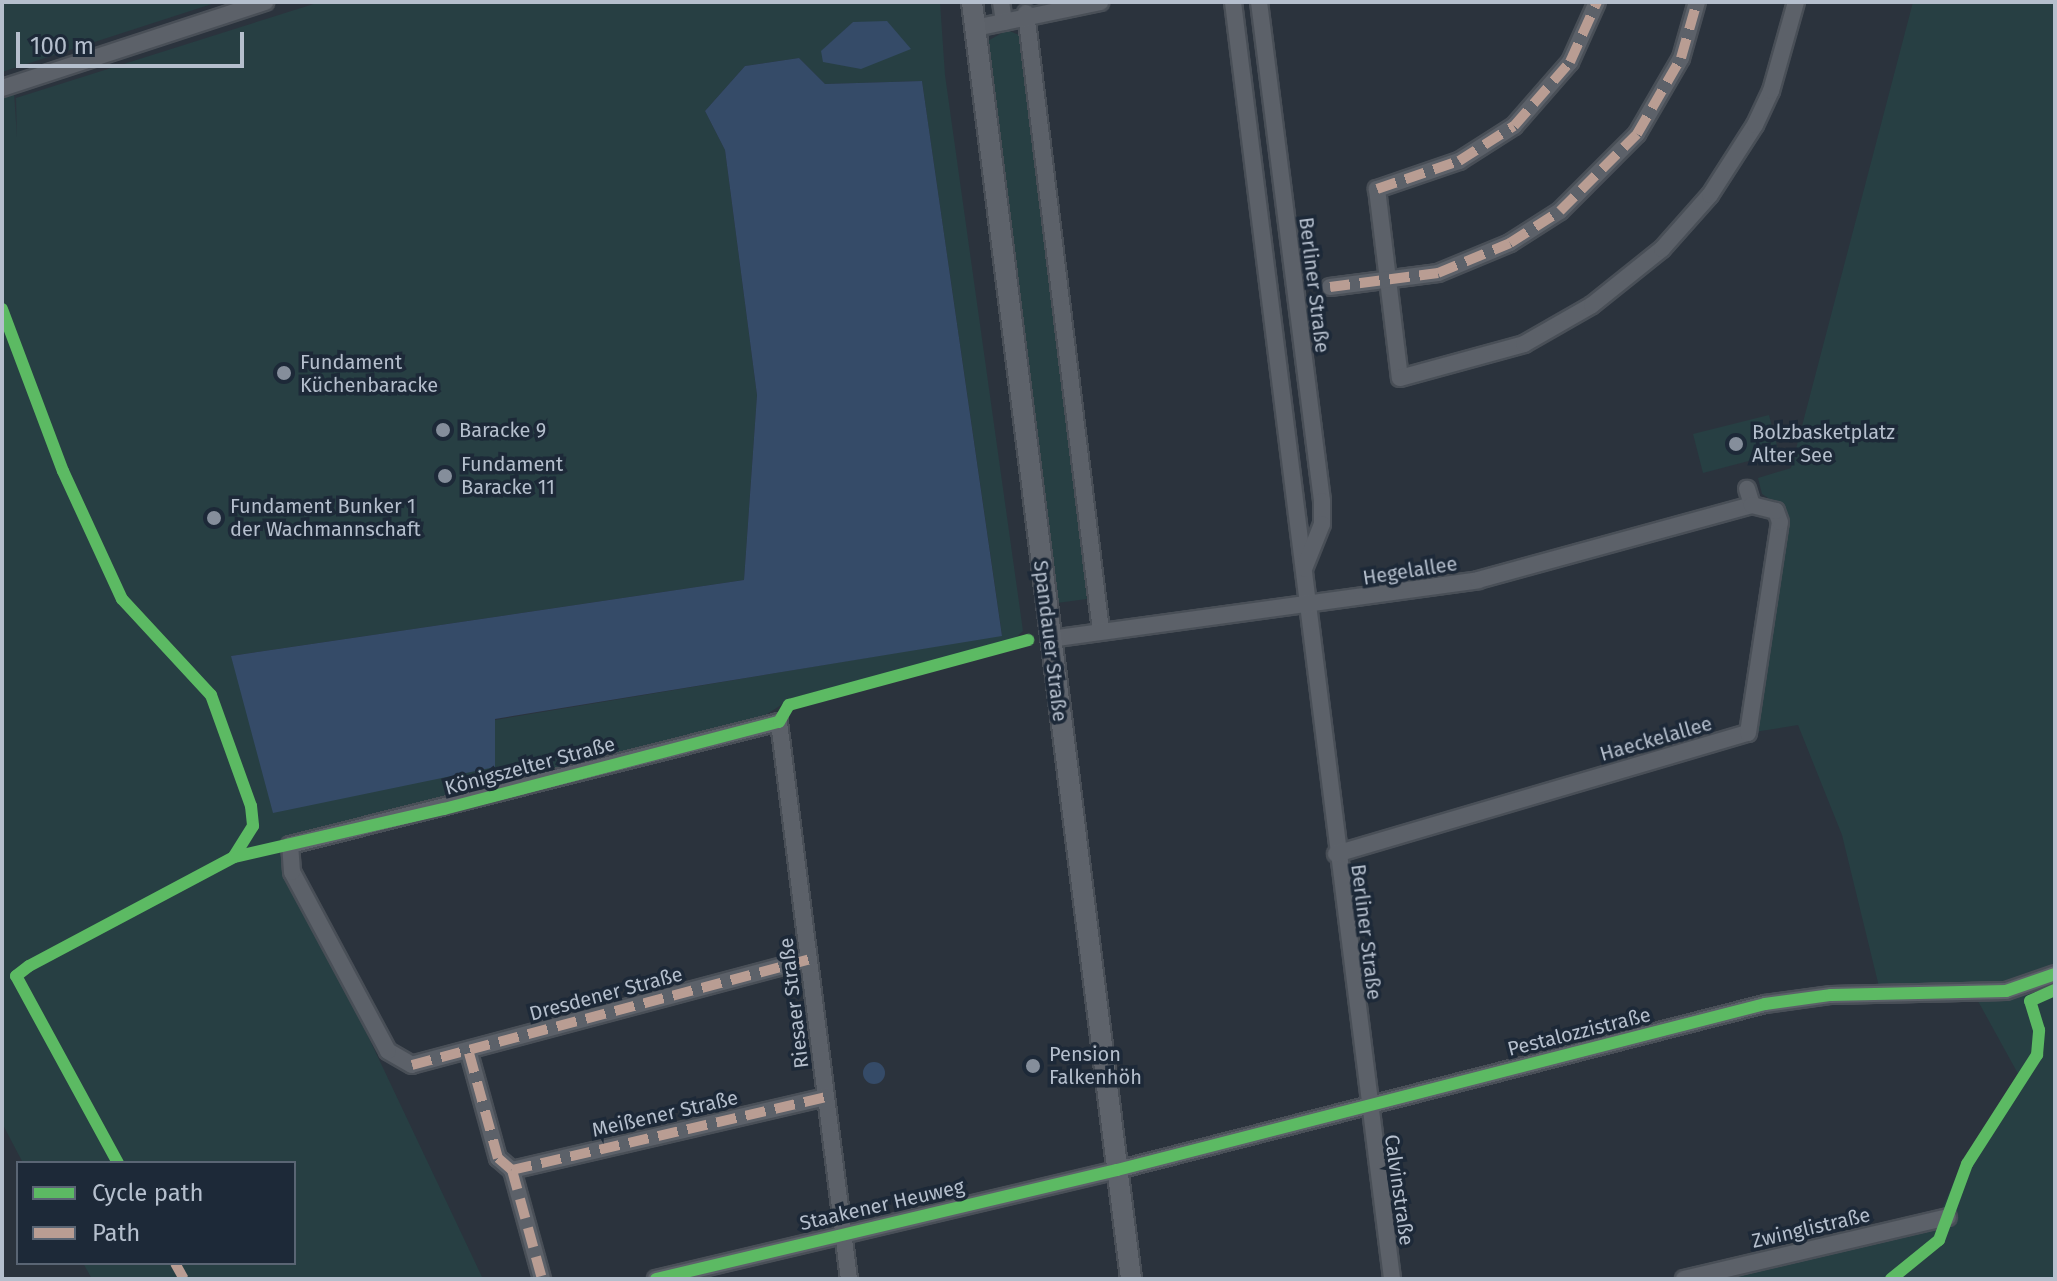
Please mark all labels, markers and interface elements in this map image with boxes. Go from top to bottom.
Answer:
scale bar [20,16,248,66]
text: 100 m [30,32,94,60]
street label: Berliner Straße [1294,216,1334,354]
place label: Fundament Küchenbaracke [300,350,438,397]
marker: Fundament Küchenbaracke [275,364,293,382]
place label: Baracke 9 [459,418,546,442]
place label: Bolzbasketplatz Alter See [1752,420,1895,467]
marker: Baracke 9 [434,421,452,439]
marker: Bolzbasketplatz Alter See [1727,435,1745,453]
place label: Fundament Baracke 11 [461,452,563,499]
marker: Fundament Baracke 11 [436,467,454,485]
place label: Fundament Bunker 1 der Wachmannschaft [230,494,421,541]
marker: Fundament Bunker 1 der Wachmannschaft [205,509,223,527]
street label: Hegelallee [1361,552,1459,590]
street label: Spandauer Straße [1028,559,1072,723]
street label: Haeckelallee [1597,712,1715,766]
street label: Königszelter Straße [442,732,618,800]
street label: Berliner Straße [1346,863,1386,1001]
street label: Riesaer Straße [774,936,814,1070]
street label: Dresdener Straße [527,962,685,1026]
street label: Pestalozzistraße [1505,1003,1653,1061]
place label: Pension Falkenhöh [1049,1042,1142,1089]
marker: Pension Falkenhöh [1024,1057,1042,1075]
street label: Meißener Straße [590,1086,740,1142]
street label: Calvinstraße [1379,1133,1419,1247]
legend [16,1161,296,1265]
street label: Staakener Heuweg [797,1174,967,1236]
text: Cycle path [92,1179,204,1207]
street label: Zwinglistraße [1749,1203,1873,1253]
text: Path [92,1219,140,1247]

